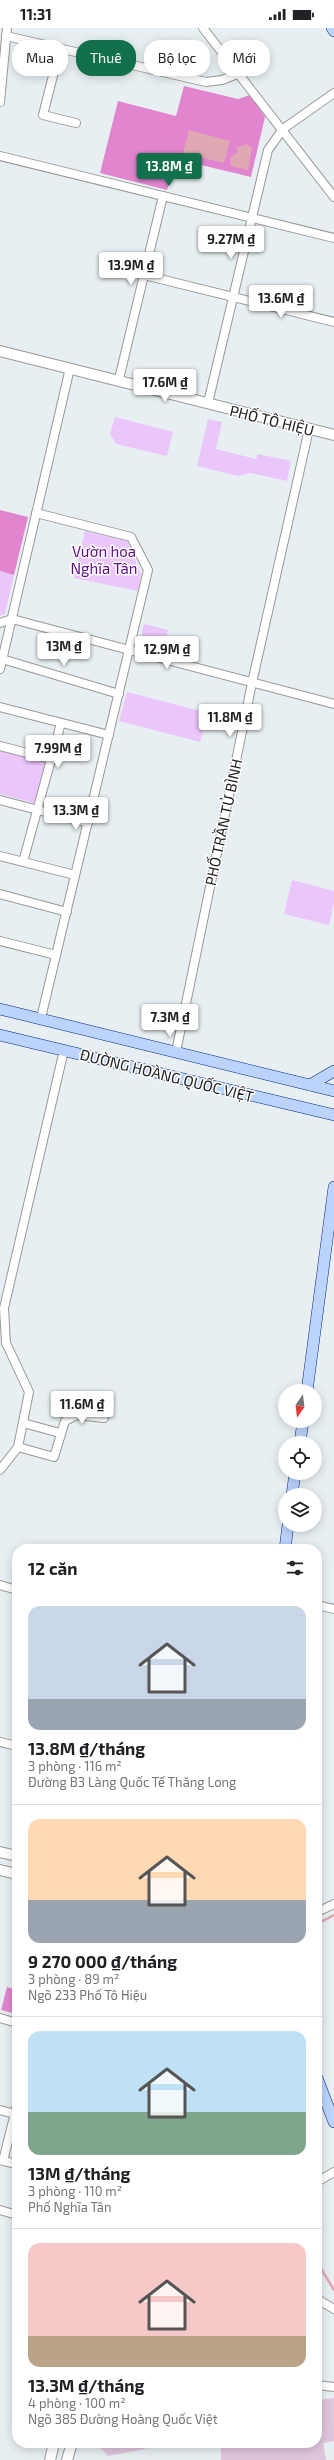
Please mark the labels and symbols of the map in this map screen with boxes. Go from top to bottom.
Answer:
pin: 13.8M ₫ [132,153,206,187]
pin: 9.27M ₫ [194,226,268,260]
pin: 13.9M ₫ [94,252,168,286]
pin: 13.6M ₫ [244,285,318,319]
pin: 17.6M ₫ [128,369,202,403]
street label: PHỐ TÔ HIỆU [228,399,316,439]
park label: Vườn hoa Nghĩa Tân [71,542,137,577]
pin: 13M ₫ [36,633,92,667]
pin: 12.9M ₫ [130,636,204,670]
pin: 11.8M ₫ [193,704,267,738]
pin: 7.99M ₫ [21,735,95,769]
street label: PHỐ TRẦN TỬ BÌNH [199,757,245,887]
pin: 13.3M ₫ [39,797,113,831]
pin: 7.3M ₫ [137,1004,203,1038]
street label: ĐƯỜNG HOÀNG QUỐC VIỆT [78,1043,256,1106]
north arrow [278,1384,322,1428]
pin: 11.6M ₫ [45,1391,119,1425]

